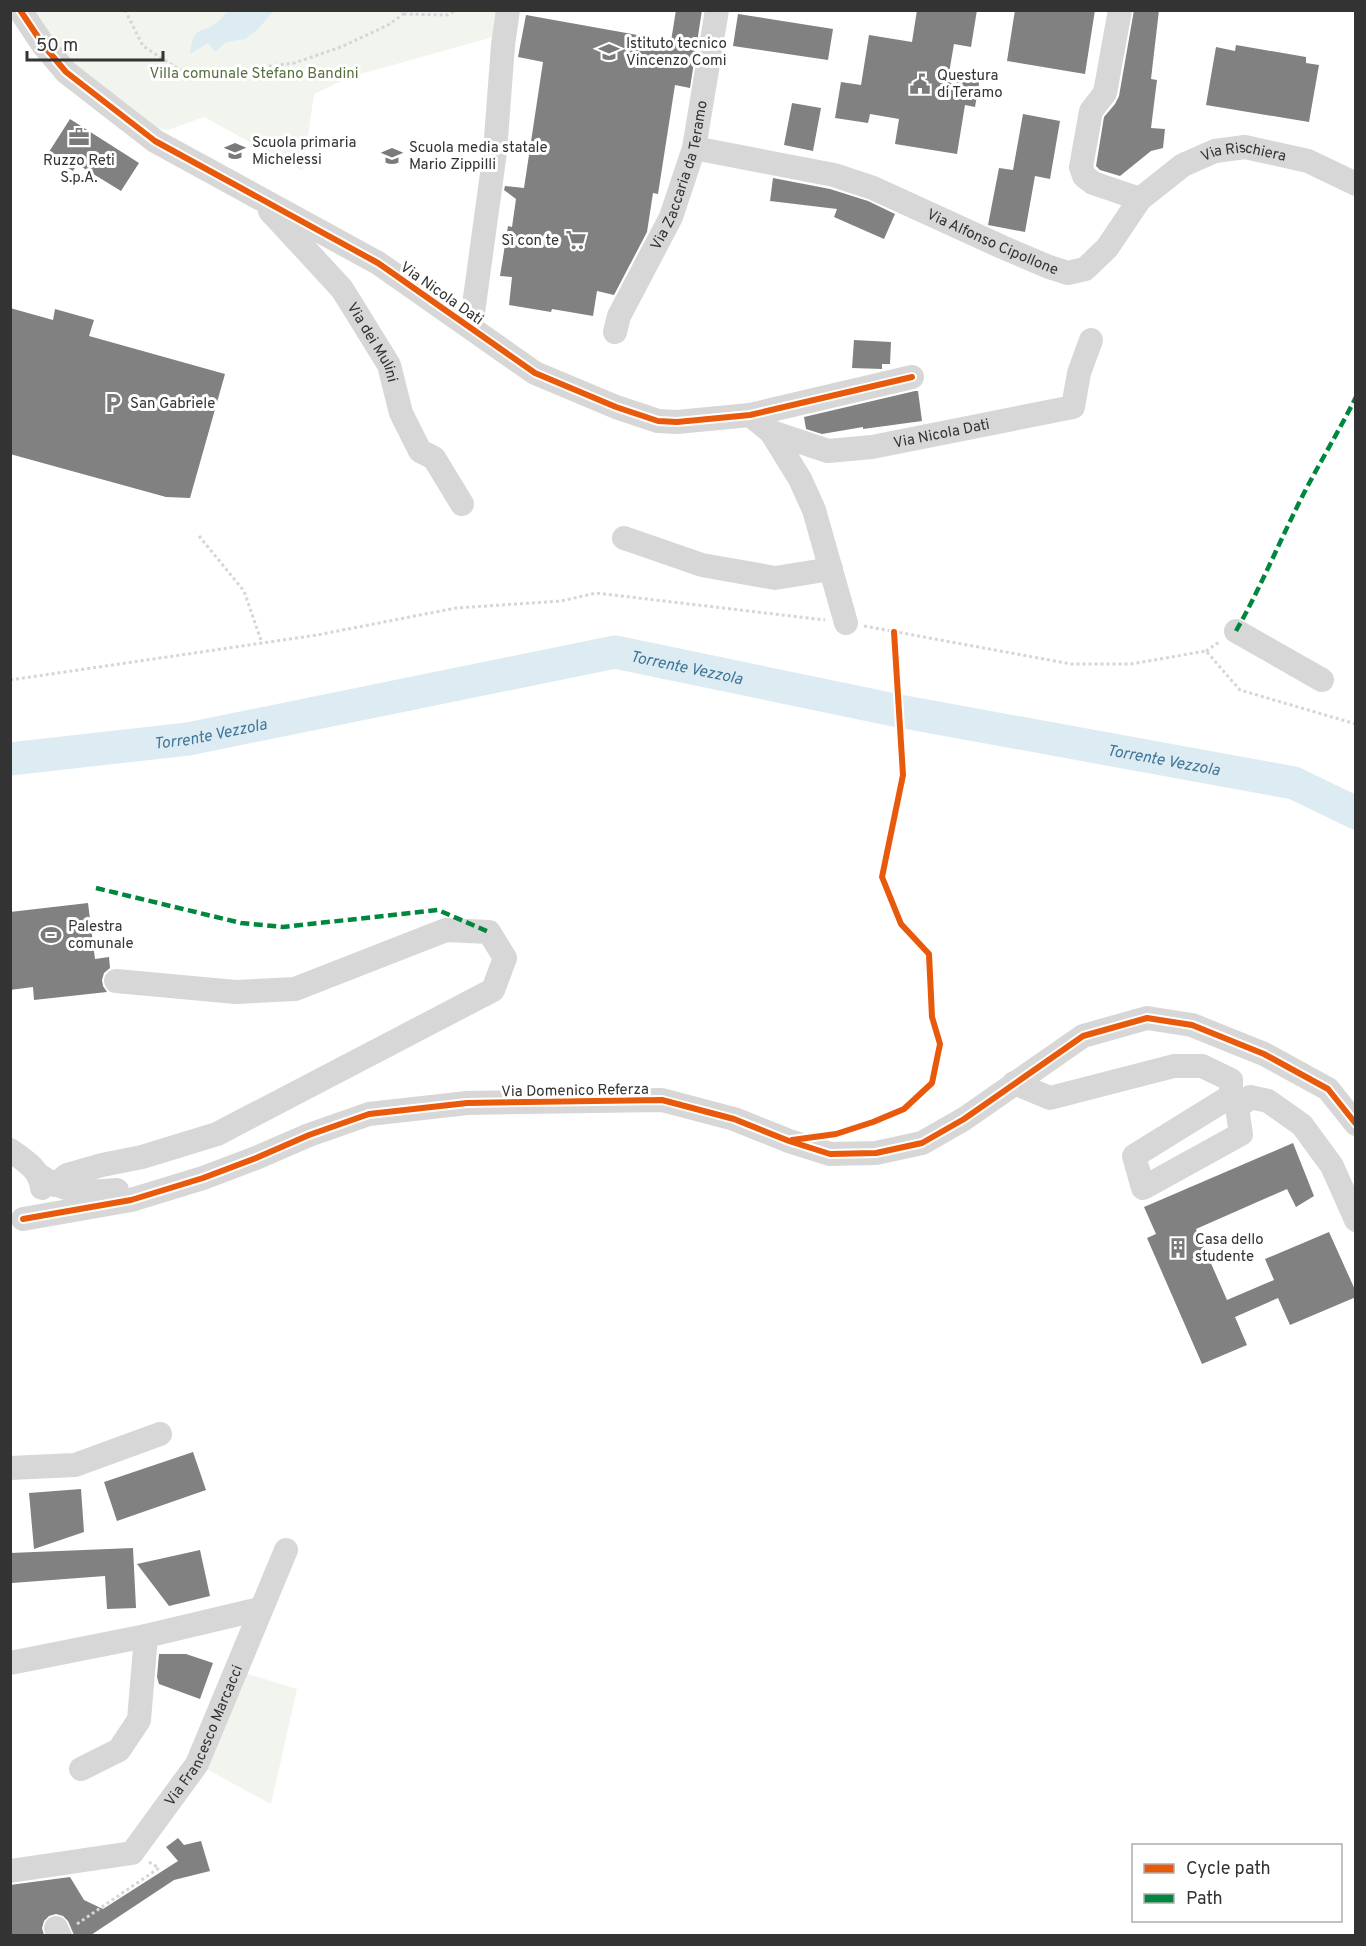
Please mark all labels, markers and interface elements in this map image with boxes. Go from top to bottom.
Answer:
scale bar [27,24,164,62]
text: 50 m [36,35,78,58]
place label: Istituto tecnico Vincenzo Comi [626,35,727,71]
school or university icon: Istituto tecnico Vincenzo Comi [597,40,621,64]
park label: Villa comunale Stefano Bandini [150,65,358,84]
place label: Questura di Teramo [937,67,1003,103]
public building icon: Questura di Teramo [908,72,932,96]
street label: Via Zaccaria da Teramo [647,99,713,254]
office icon: Ruzzo Reti S.p.A. [67,125,91,149]
place label: Scuola primaria Michelessi [252,134,356,170]
school or university icon: Scuola primaria Michelessi [223,139,247,163]
place label: Scuola media statale Mario Zippilli [409,139,548,175]
street label: Via Rischiera [1198,139,1288,167]
school or university icon: Scuola media statale Mario Zippilli [380,144,404,168]
place label: Ruzzo Reti S.p.A. [43,152,115,188]
street label: Via Alfonso Cipollone [923,206,1060,280]
supermarket icon: Sì con te [564,228,588,252]
place label: Sì con te [501,232,559,251]
street label: Via Nicola Dati [396,258,487,330]
street label: Via dei Mulini [342,299,401,384]
parking icon: San Gabriele [101,391,125,415]
place label: San Gabriele [130,395,215,414]
street label: Via Nicola Dati [892,416,991,454]
water label: Torrente Vezzola [628,647,745,690]
water label: Torrente Vezzola [153,715,270,755]
water label: Torrente Vezzola [1105,741,1222,781]
place label: Palestra comunale [68,918,134,954]
sports icon: Palestra comunale [39,923,63,947]
street label: Via Domenico Referza [501,1081,649,1102]
place label: Casa dello studente [1195,1231,1264,1267]
building icon: Casa dello studente [1166,1236,1190,1260]
street label: Via Francesco Marcacci [161,1663,248,1811]
legend [1132,1844,1342,1922]
text: Cycle path [1186,1858,1271,1881]
text: Path [1186,1888,1223,1911]

